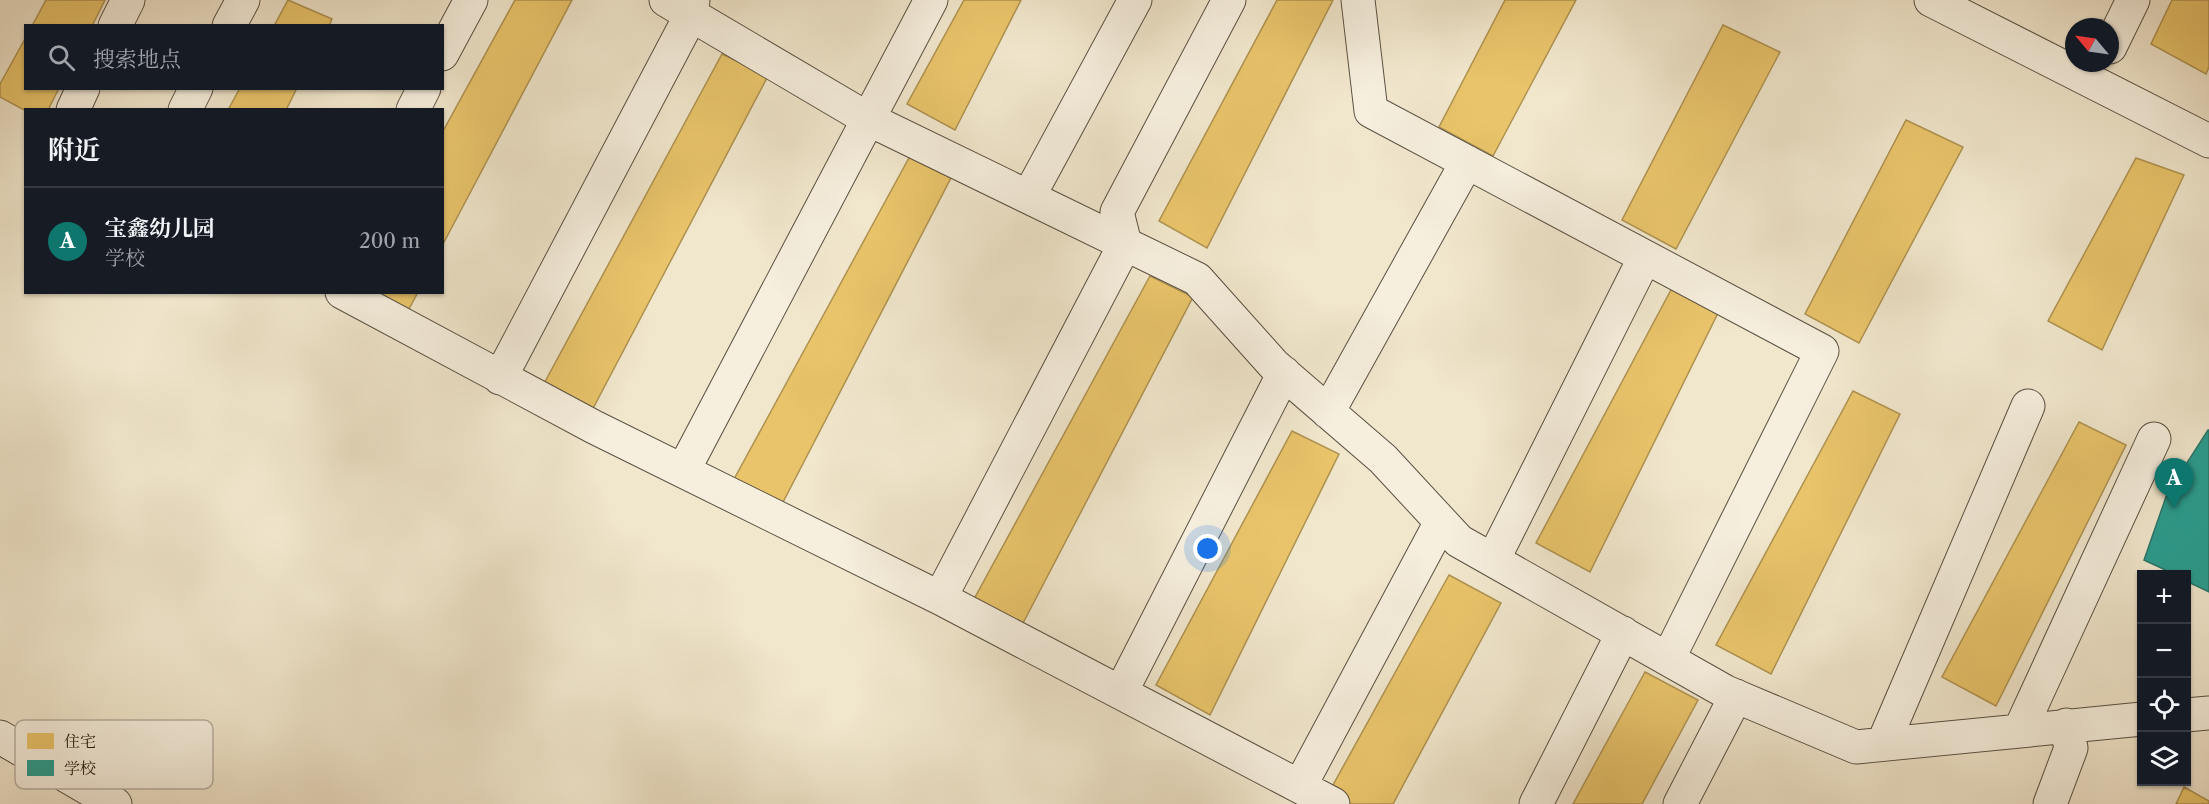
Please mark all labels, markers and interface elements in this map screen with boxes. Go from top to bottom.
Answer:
north arrow [2065,18,2119,72]
search box [24,24,444,90]
icon: search [45,41,78,74]
text: 搜索地点 [93,46,181,73]
text: 附近 [48,134,100,166]
text: 宝鑫幼儿园 [105,215,215,242]
text: A [60,229,75,253]
text: 200 m [359,229,420,253]
text: 学校 [105,246,145,270]
pin: A [2154,458,2194,508]
your location [1193,534,1222,563]
map controls [2137,570,2191,786]
button: + [2137,570,2191,624]
button: − [2137,624,2191,678]
button: locate [2137,678,2191,732]
legend [15,720,213,789]
text: 住宅 [64,731,96,751]
button: layers [2137,732,2191,786]
text: 学校 [64,758,96,778]

